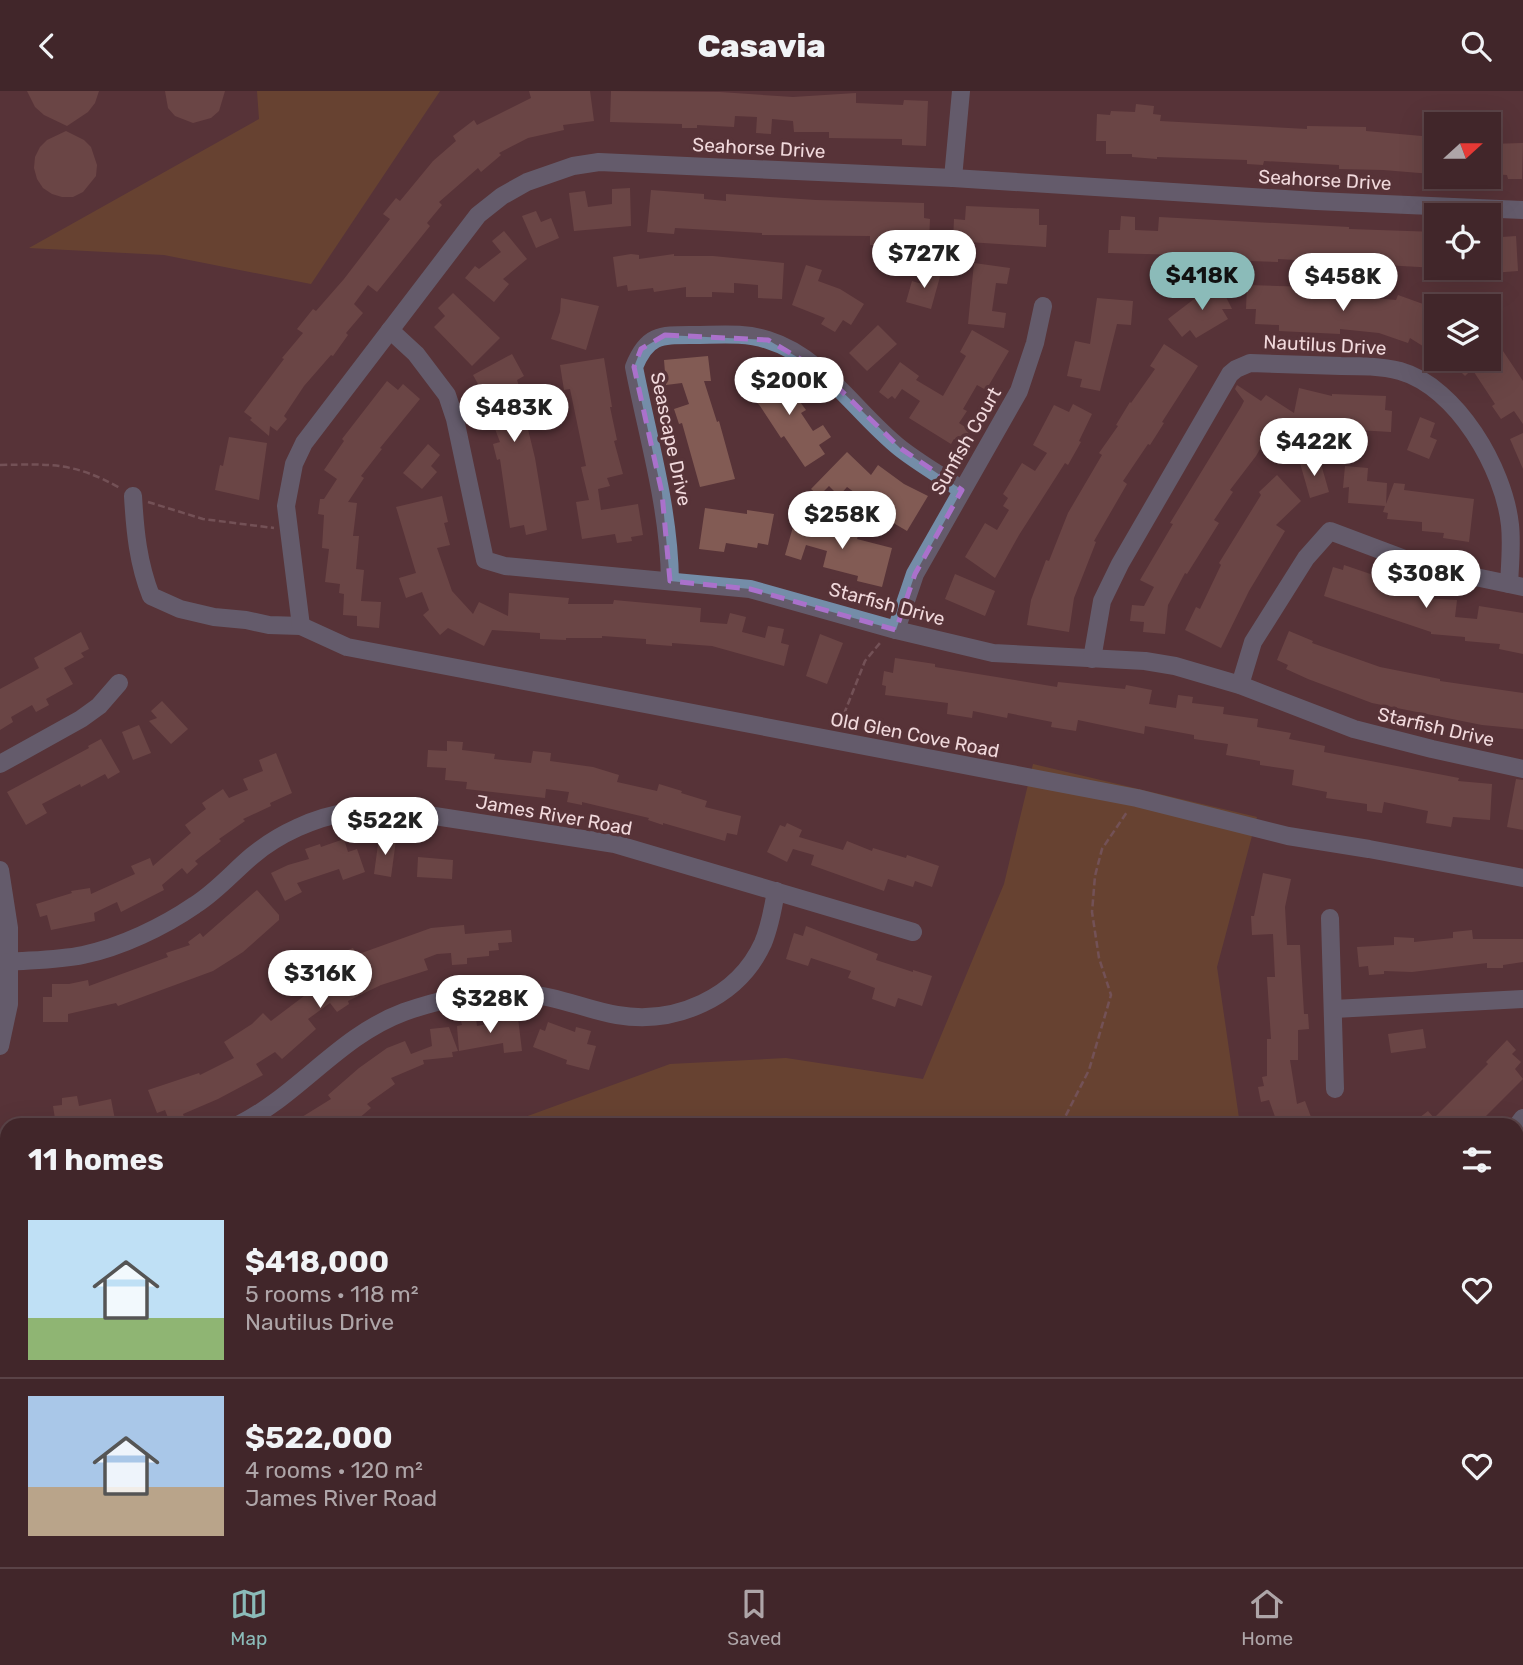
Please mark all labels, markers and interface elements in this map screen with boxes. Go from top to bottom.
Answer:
icon: back [28,27,66,65]
text: Casavia [697,27,826,65]
icon: search [1457,27,1495,65]
north arrow [1424,112,1502,189]
map controls [1424,112,1501,371]
street label: Seahorse Drive [692,133,826,163]
street label: Seahorse Drive [1258,165,1392,195]
button: locate [1424,203,1501,280]
pin: $727K [875,231,973,290]
text: $727K [888,239,960,267]
pin: $418K [1153,253,1251,312]
pin: $458K [1294,253,1392,313]
text: $418K [1166,261,1238,289]
text: $458K [1305,262,1381,290]
button: layers [1424,294,1501,371]
street label: Nautilus Drive [1263,330,1387,360]
pin: $200K [740,357,838,417]
text: $200K [751,366,827,394]
street label: Seascape Drive [646,370,696,508]
street label: Sunfish Court [926,383,1006,499]
pin: $483K [465,385,563,444]
text: $483K [475,393,553,421]
pin: $422K [1265,419,1363,478]
text: $422K [1276,427,1352,455]
pin: $258K [793,491,891,551]
text: $258K [804,500,880,528]
pin: $308K [1377,551,1475,610]
text: $308K [1388,559,1464,587]
street label: Starfish Drive [827,577,947,631]
street label: Starfish Drive [1375,702,1497,752]
street label: Old Glen Cove Road [829,707,1001,763]
street label: James River Road [474,790,634,840]
pin: $522K [336,797,434,857]
text: $522K [347,806,423,834]
pin: $316K [271,951,369,1010]
text: $316K [284,959,356,987]
pin: $328K [441,975,539,1035]
text: $328K [452,984,528,1012]
icon: filters [1458,1141,1496,1179]
text: 11 homes [28,1142,164,1178]
text: $418,000 [245,1244,389,1280]
icon: home [84,1248,168,1332]
icon: heart [1458,1271,1496,1309]
text: 5 rooms · 118 m² [245,1280,419,1308]
text: Nautilus Drive [245,1308,394,1336]
text: $522,000 [245,1420,393,1456]
icon: home [84,1424,168,1508]
icon: heart [1458,1447,1496,1485]
text: 4 rooms · 120 m² [245,1456,423,1484]
text: James River Road [245,1484,437,1512]
tab: Map [230,1585,268,1650]
tab: Saved [727,1585,782,1650]
tab: Home [1241,1585,1293,1650]

